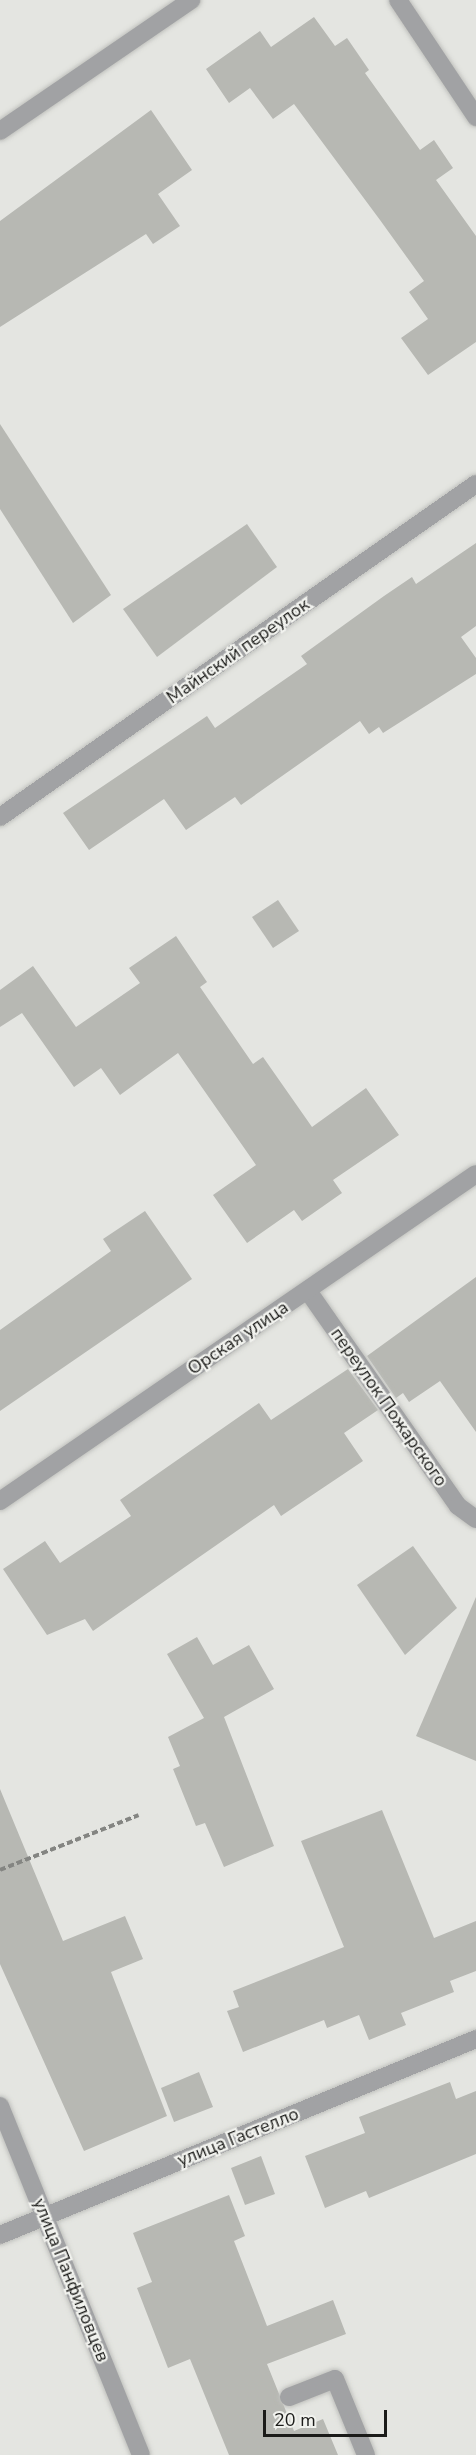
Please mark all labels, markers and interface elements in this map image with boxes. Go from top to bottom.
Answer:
street label: Майнский переулок [162,594,314,708]
street label: Орская улица [184,1296,292,1380]
street label: переулок Пожарского [326,1324,452,1490]
street label: улица Гастелло [174,2103,302,2171]
street label: улица Панфиловцев [28,2195,114,2365]
scale bar [266,2398,390,2436]
text: 20 m [274,2408,316,2432]

